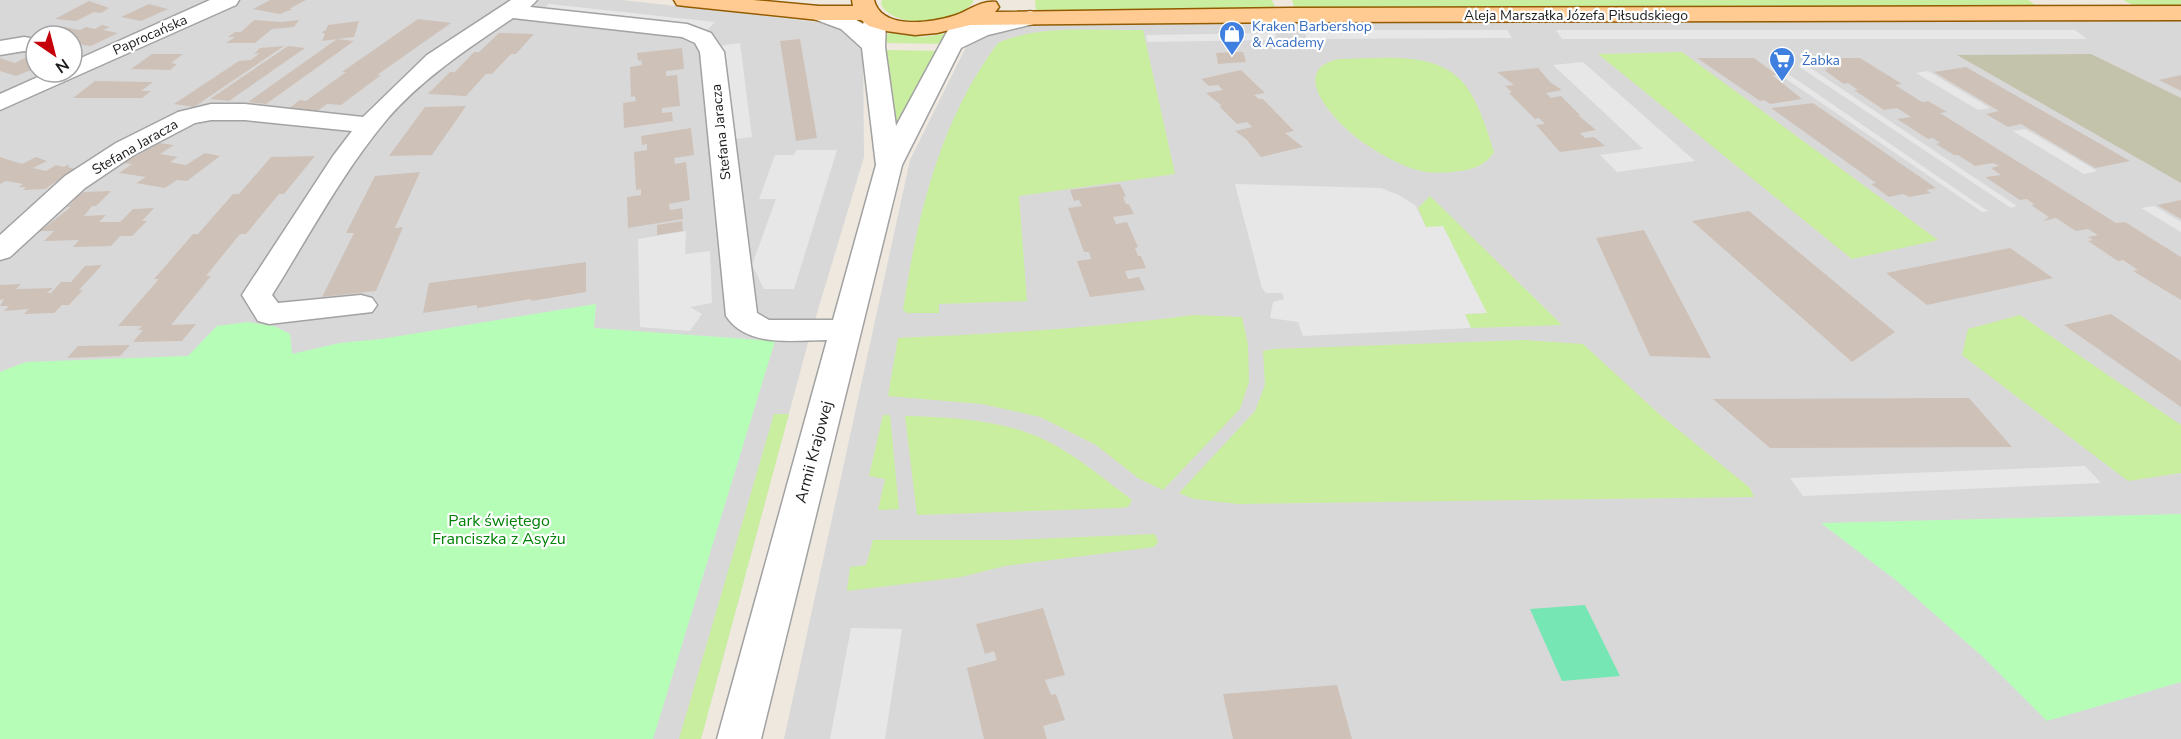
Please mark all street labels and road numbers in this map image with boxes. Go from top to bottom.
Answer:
street label: Aleja Marszałka Józefa Piłsudskiego [1464,6,1688,25]
street label: Paprocańska [110,10,190,60]
street label: Stefana Jaracza [707,83,735,181]
street label: Stefana Jaracza [88,115,182,179]
street label: Armii Krajowej [790,398,838,506]

